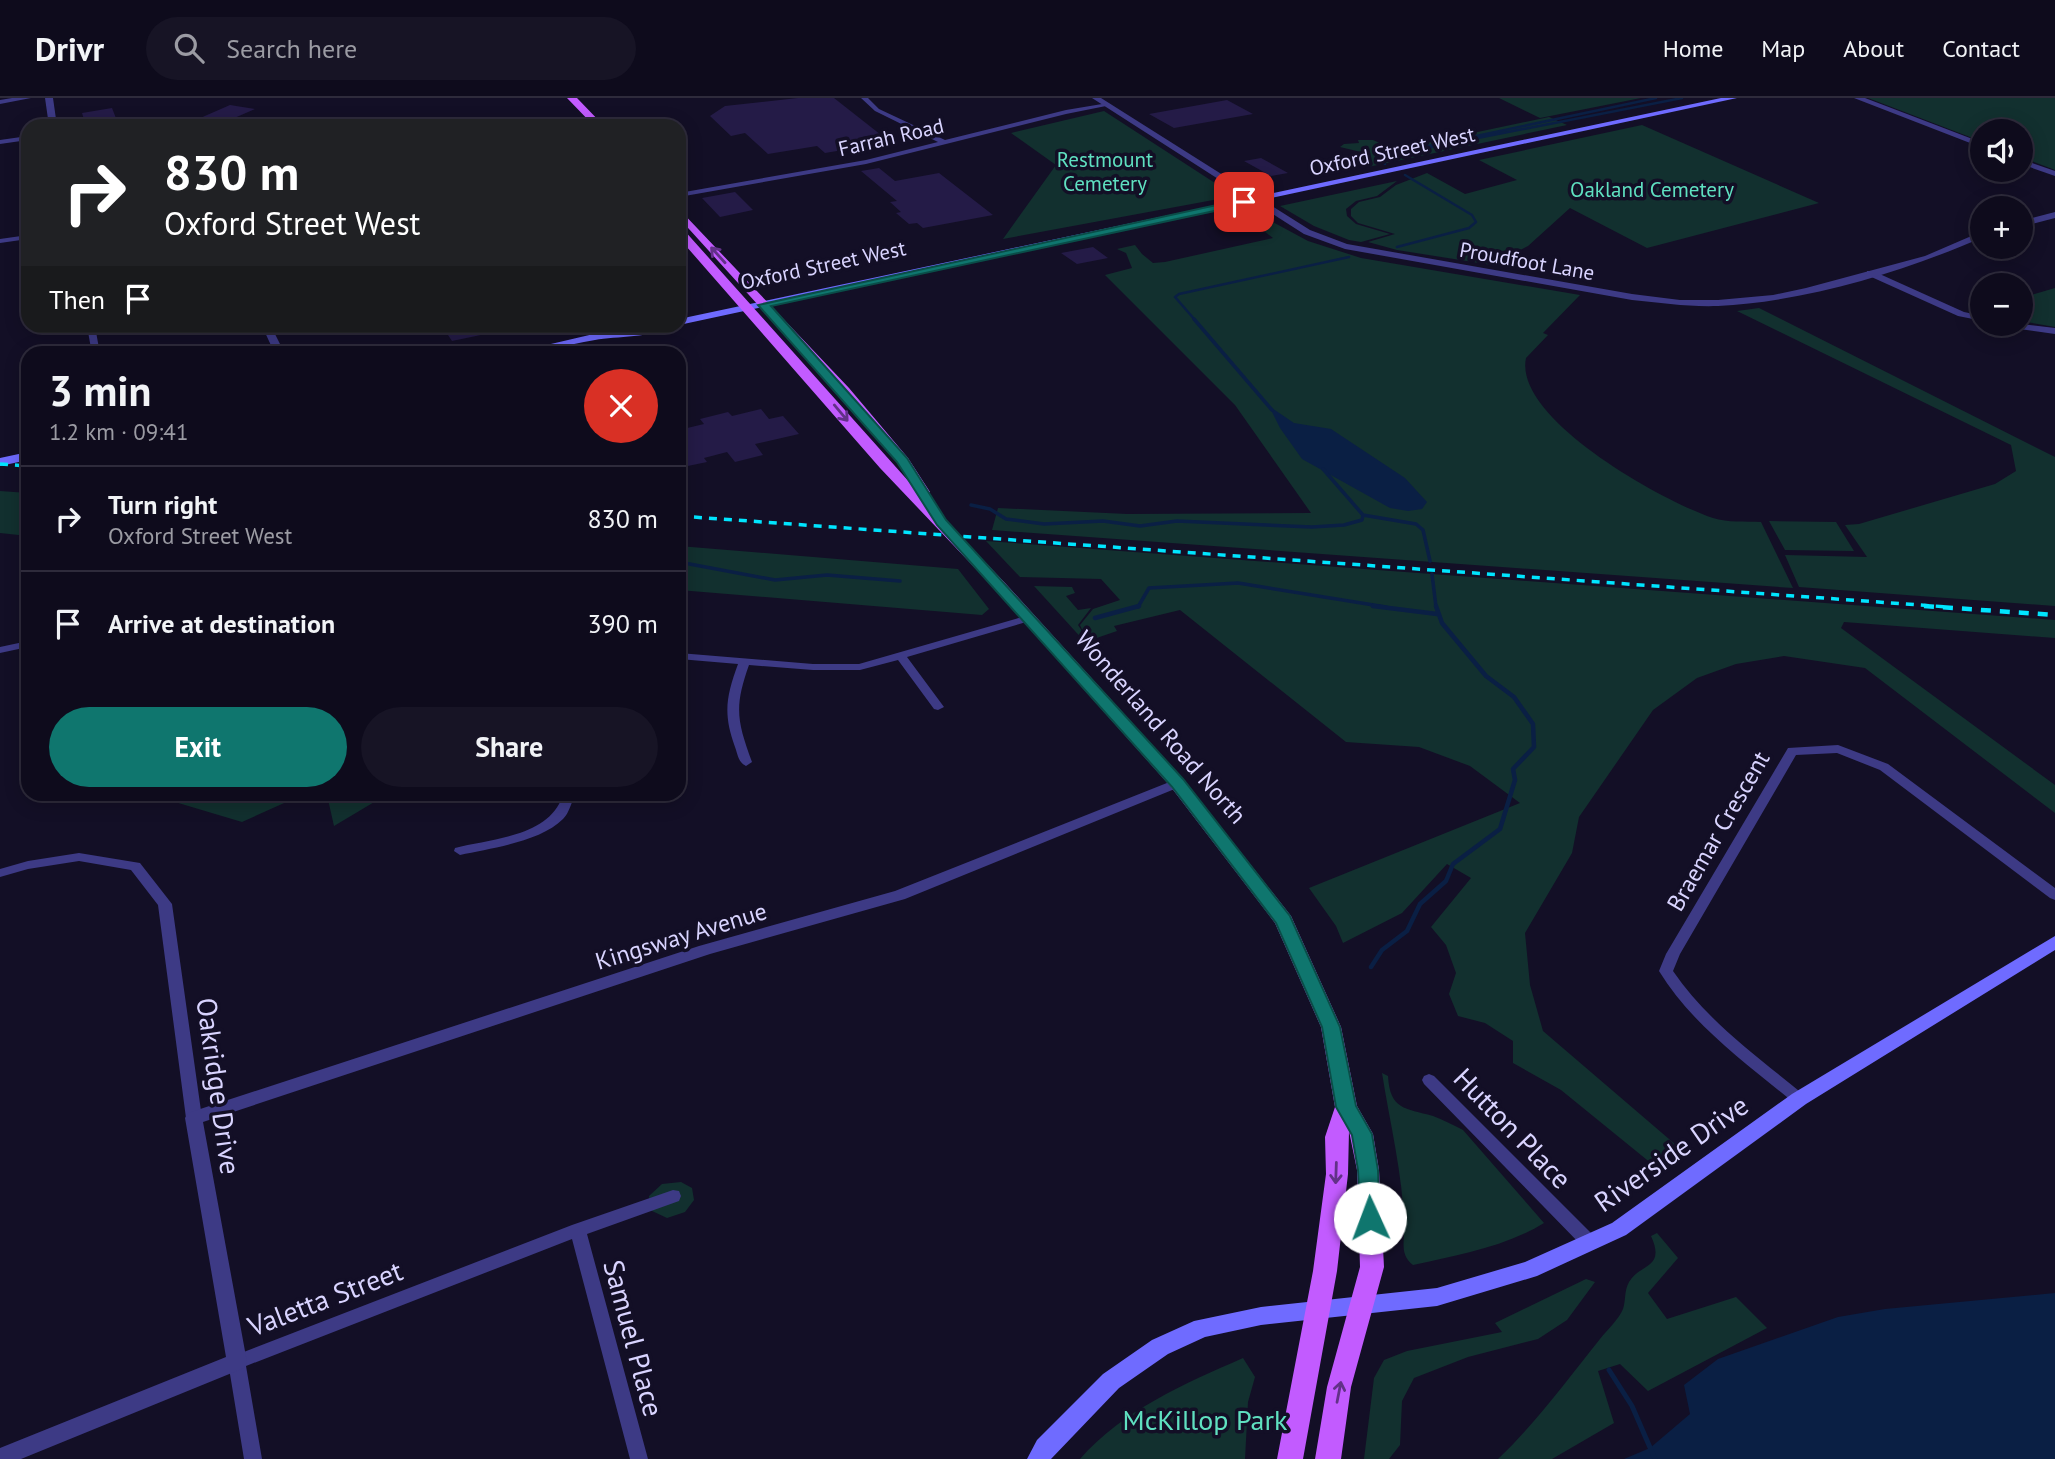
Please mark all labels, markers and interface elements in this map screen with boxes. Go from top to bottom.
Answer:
search box [146,17,636,80]
text: Drivr [35,27,104,70]
icon: search [170,29,208,67]
text: Search here [226,32,357,65]
text: Home [1663,33,1723,64]
text: Map [1761,33,1805,64]
text: About [1843,33,1904,64]
text: Contact [1942,33,2020,64]
street label: Farrah Road [836,112,946,162]
map controls [1970,119,2033,336]
button: sound [1970,119,2033,182]
street label: Oxford Street West [1307,120,1477,182]
text: 830 m [164,140,299,204]
park label: Restmount Cemetery [1057,146,1153,197]
icon: right [49,147,140,238]
pin [1214,172,1274,232]
park label: Oakland Cemetery [1570,176,1734,203]
icon: arrive [1225,183,1263,221]
button: + [1970,196,2033,259]
text: Oxford Street West [164,202,420,244]
street label: Oxford Street West [738,234,908,296]
street label: Proudfoot Lane [1457,236,1597,286]
one-way arrow [710,247,727,264]
button: − [1970,273,2033,336]
icon: arrive [119,280,157,318]
text: Then [49,283,105,316]
text: 3 min [49,363,151,418]
button: close [584,369,658,443]
one-way arrow [833,404,849,422]
text: 1.2 km · 09:41 [49,417,188,446]
text: Turn right [108,488,217,521]
icon: right [49,500,87,538]
text: 830 m [587,502,658,535]
text: Oxford Street West [108,521,292,550]
icon: arrive [49,605,87,643]
text: Arrive at destination [108,607,335,640]
text: 390 m [587,607,658,640]
street label: Wonderland Road North [1069,624,1253,830]
button: Exit [49,707,347,787]
button: Share [361,707,658,787]
street label: Braemar Crescent [1660,745,1776,917]
street label: Kingsway Avenue [592,895,770,977]
street label: Oakridge Drive [188,995,250,1177]
street label: Hutton Place [1446,1060,1580,1196]
street label: Riverside Drive [1587,1086,1755,1220]
one-way arrow [1330,1162,1343,1185]
position arrow [1333,1181,1407,1255]
street label: Valetta Street [242,1251,408,1345]
street label: Samuel Place [595,1256,673,1420]
one-way arrow [1333,1381,1346,1404]
park label: McKillop Park [1123,1401,1288,1438]

